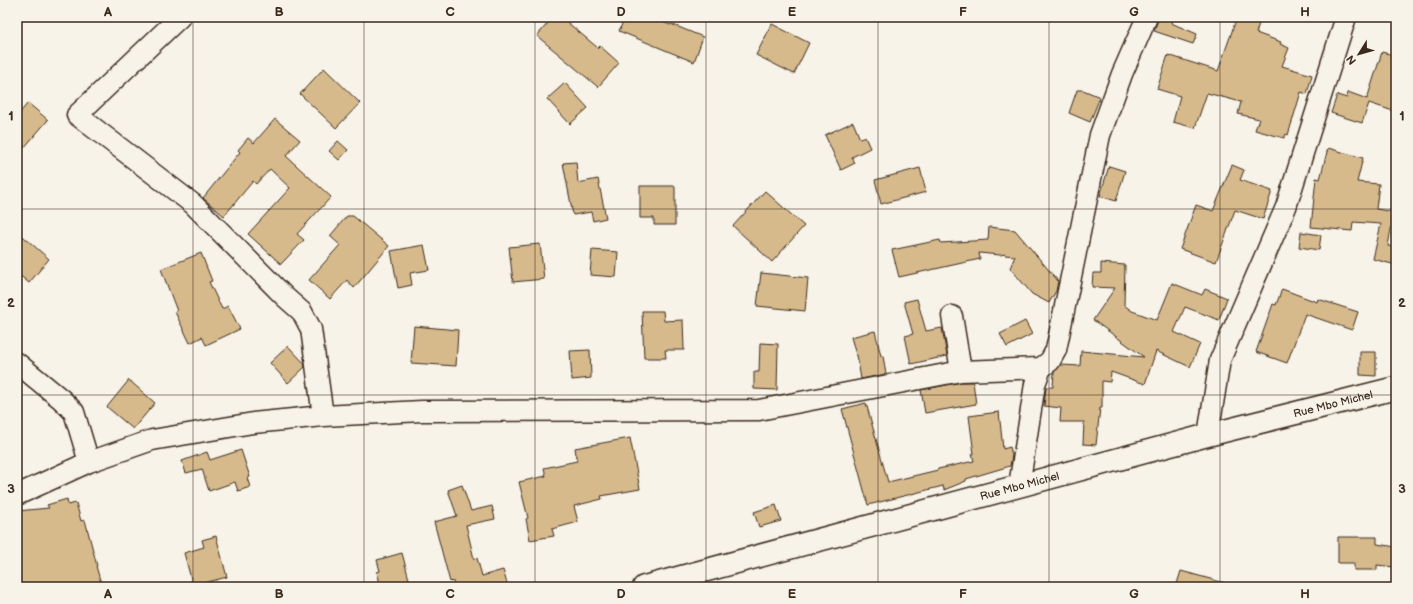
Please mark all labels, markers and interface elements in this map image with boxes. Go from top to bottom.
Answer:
text: A [103,4,112,20]
text: B [274,4,284,20]
text: C [445,4,455,20]
text: D [616,4,626,20]
text: E [788,4,797,20]
text: F [959,4,967,20]
text: G [1129,4,1139,20]
text: H [1300,4,1310,20]
north arrow [1339,34,1379,74]
text: N [1344,53,1359,67]
text: 1 [8,108,14,124]
text: 1 [1399,108,1405,124]
text: 2 [7,295,15,311]
text: 2 [1398,295,1406,311]
street label: Rue Mbo Michel [1292,388,1374,420]
street label: Rue Mbo Michel [979,469,1061,503]
text: 3 [7,481,15,497]
text: 3 [1398,481,1406,497]
text: A [103,586,112,602]
text: B [274,586,284,602]
text: C [445,586,455,602]
text: D [616,586,626,602]
text: E [788,586,797,602]
text: F [959,586,967,602]
text: G [1129,586,1139,602]
text: H [1300,586,1310,602]

